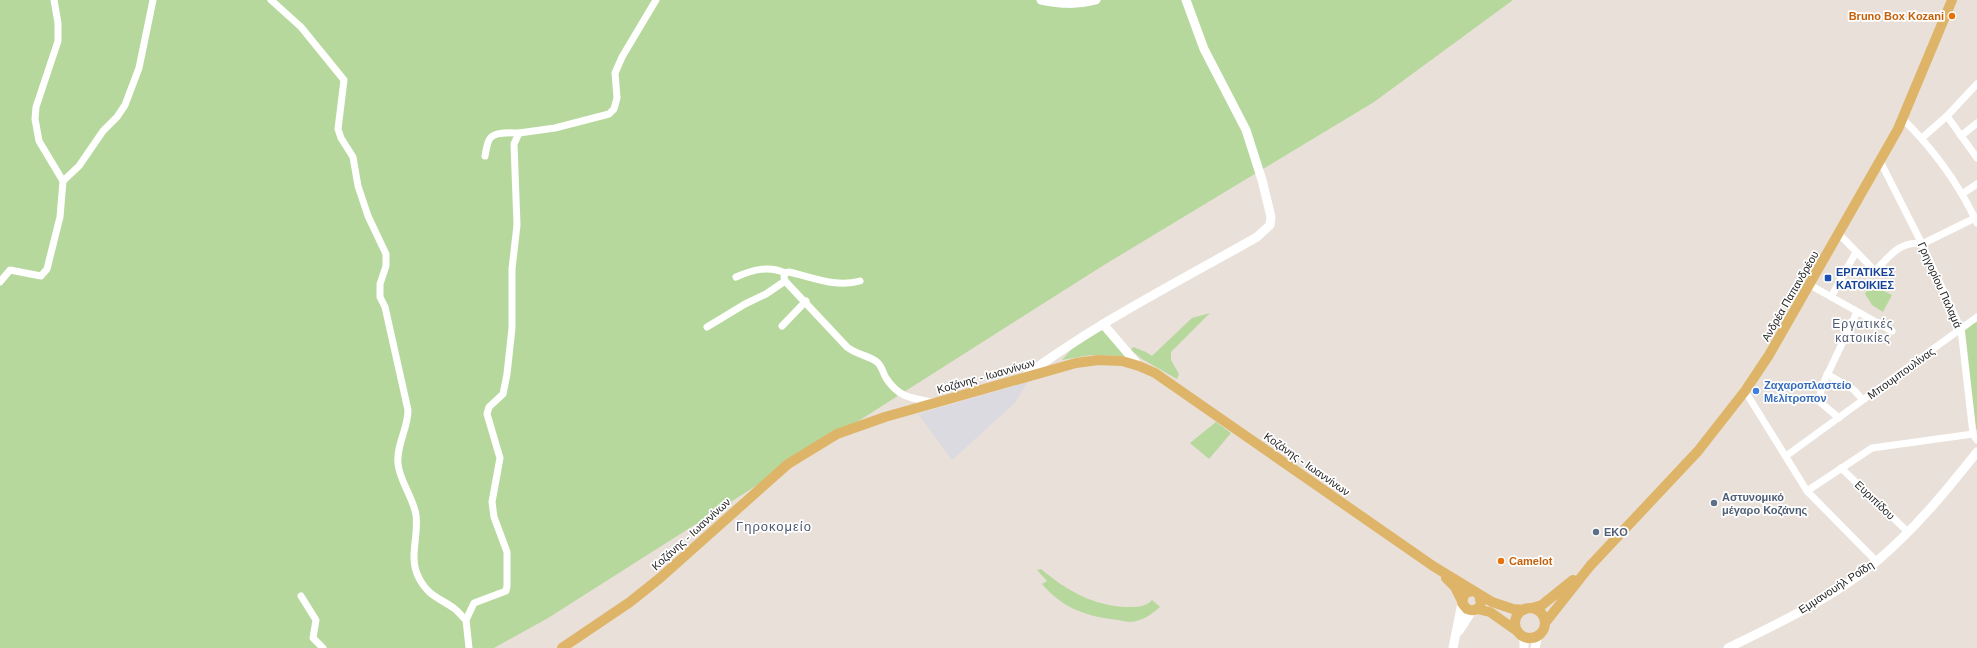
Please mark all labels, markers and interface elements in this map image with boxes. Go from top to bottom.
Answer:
place label: Bruno Box Kozani [1849,10,1944,22]
marker: Bruno Box Kozani [1947,11,1957,21]
street label: Γρηγορίου Παλαμά [1916,240,1965,330]
street label: Ανδρέα Παπανδρέου [1759,249,1821,343]
place label: ΕΡΓΑΤΙΚΕΣ ΚΑΤΟΙΚΙΕΣ [1836,266,1895,291]
marker: ΕΡΓΑΤΙΚΕΣ ΚΑΤΟΙΚΙΕΣ [1823,273,1833,283]
district label: Εργατικές κατοικίες [1832,317,1894,345]
street label: Μπουμπουλίνας [1865,345,1937,401]
street label: Κοζάνης - Ιωαννίνων [936,356,1037,396]
place label: Ζαχαροπλαστείο Μελίτροπον [1764,379,1852,404]
marker: Ζαχαροπλαστείο Μελίτροπον [1751,386,1761,396]
street label: Κοζάνης - Ιωαννίνων [1262,430,1352,498]
street label: Ευριπίδου [1853,478,1897,522]
place label: Αστυνομικό μέγαρο Κοζάνης [1722,491,1808,517]
street label: Κοζάνης - Ιωαννίνων [649,495,733,572]
marker: Αστυνομικό μέγαρο Κοζάνης [1709,498,1719,508]
district label: Γηροκομείο [736,519,812,534]
place label: EKO [1604,526,1628,538]
marker: EKO [1591,527,1601,537]
place label: Camelot [1509,555,1553,567]
marker: Camelot [1496,556,1506,566]
street label: Εμμανουήλ Ροΐδη [1796,558,1876,616]

